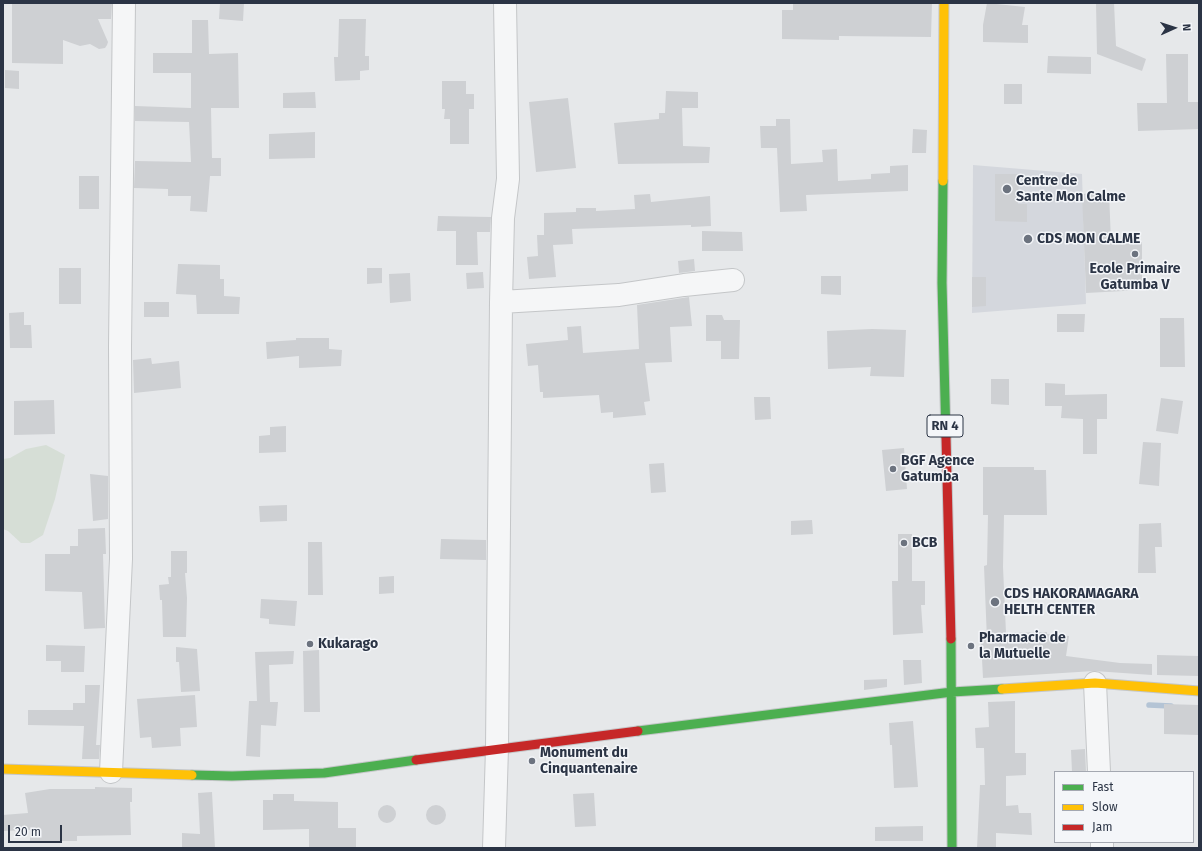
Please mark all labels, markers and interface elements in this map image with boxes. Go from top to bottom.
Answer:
north arrow [1154,8,1194,48]
text: N [1180,23,1193,31]
place label: Centre de Sante Mon Calme [1016,173,1126,206]
marker: Centre de Sante Mon Calme [1001,183,1013,195]
place label: CDS MON CALME [1037,231,1140,247]
marker: CDS MON CALME [1022,233,1034,245]
marker: Ecole Primaire Gatumba V [1130,249,1140,259]
place label: Ecole Primaire Gatumba V [1090,261,1180,294]
road number: RN 4 [927,415,963,437]
place label: BGF Agence Gatumba [901,453,974,486]
marker: BGF Agence Gatumba [888,464,898,474]
place label: BCB [912,535,937,551]
marker: BCB [899,538,909,548]
place label: CDS HAKORAMAGARA HELTH CENTER [1004,586,1139,618]
marker: CDS HAKORAMAGARA HELTH CENTER [989,596,1001,608]
place label: Pharmacie de la Mutuelle [979,630,1066,662]
place label: Kukarago [318,636,378,652]
marker: Kukarago [305,639,315,649]
marker: Pharmacie de la Mutuelle [966,641,976,651]
place label: Monument du Cinquantenaire [540,745,638,778]
marker: Monument du Cinquantenaire [527,756,537,766]
legend [1054,771,1194,843]
text: Fast [1092,780,1114,794]
text: Slow [1092,800,1118,814]
scale bar [10,817,64,843]
text: Jam [1092,820,1112,834]
text: 20 m [15,825,41,839]

